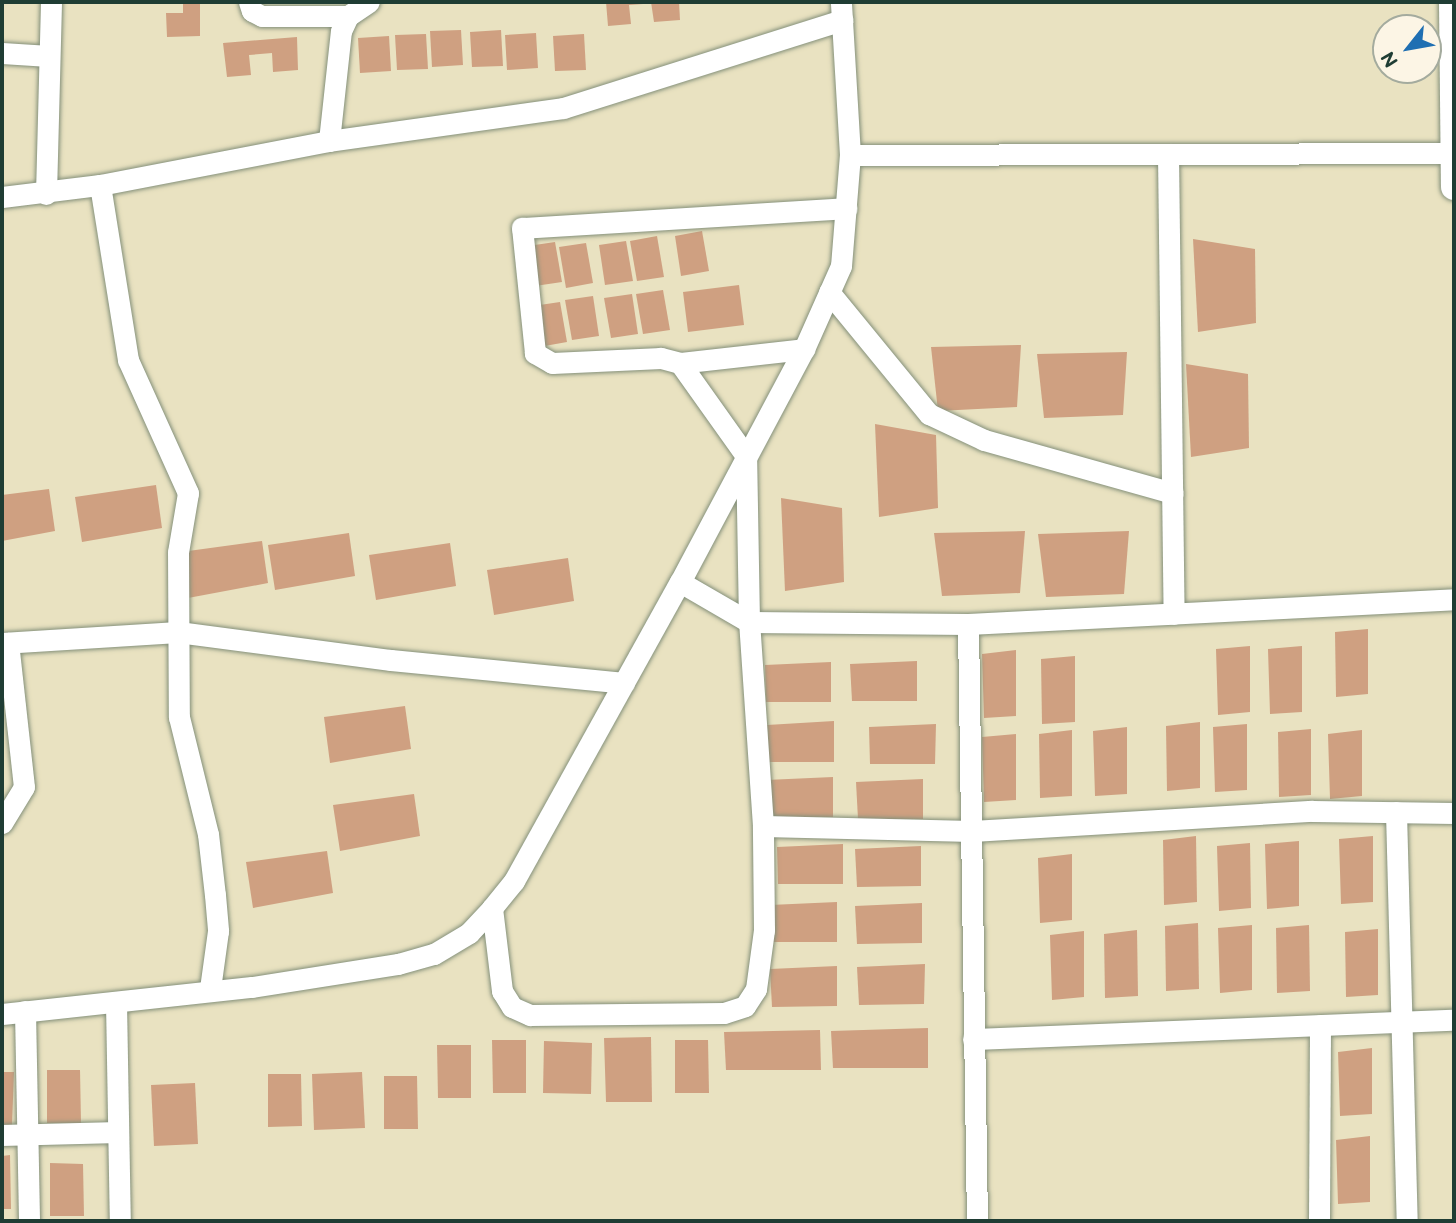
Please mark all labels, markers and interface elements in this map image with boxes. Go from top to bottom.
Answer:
north arrow [1372,14,1442,84]
text: N [1377,47,1404,71]

